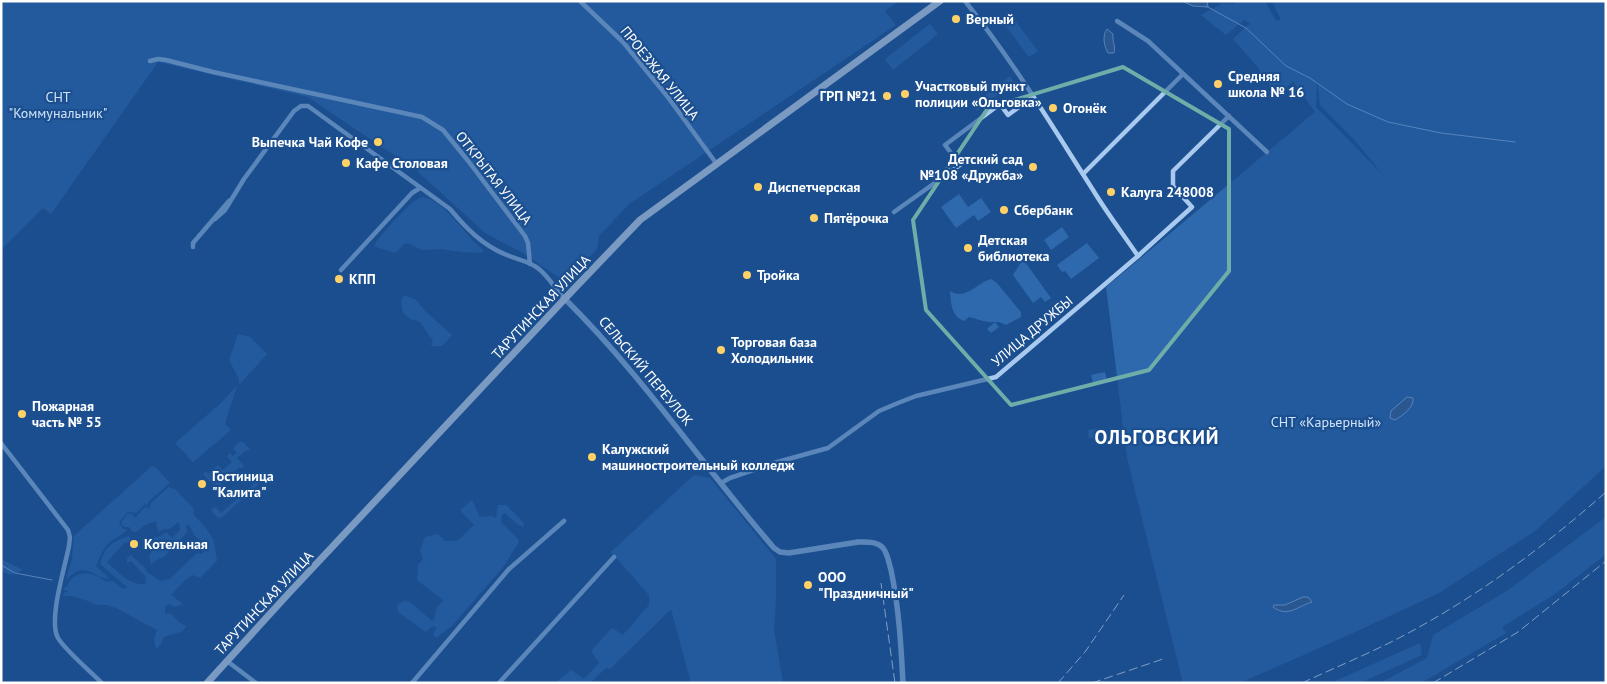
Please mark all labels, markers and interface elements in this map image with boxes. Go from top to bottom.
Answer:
place label: Верный [966,10,1014,28]
marker: Верный [950,13,962,25]
street label: ПРОЕЗЖАЯ УЛИЦА [617,22,704,124]
place label: Средняя школа № 16 [1228,67,1304,101]
place label: Участковый пункт полиции «Ольговка» [914,77,1042,111]
marker: Средняя школа № 16 [1212,78,1224,90]
place label: ГРП №21 [820,87,877,105]
park label: СНТ "Коммунальник" [8,88,108,122]
marker: Участковый пункт полиции «Ольговка» [899,88,911,100]
marker: ГРП №21 [881,90,893,102]
place label: Огонёк [1063,99,1107,117]
marker: Огонёк [1047,102,1059,114]
street label: ОТКРЫТАЯ УЛИЦА [452,128,537,229]
place label: Выпечка Чай Кофе [252,133,368,151]
marker: Выпечка Чай Кофе [372,136,384,148]
place label: Детский сад №108 «Дружба» [920,150,1023,184]
place label: Кафе Столовая [356,154,448,172]
marker: Кафе Столовая [340,157,352,169]
marker: Детский сад №108 «Дружба» [1027,161,1039,173]
place label: Диспетчерская [768,178,860,196]
marker: Диспетчерская [752,181,764,193]
place label: Калуга 248008 [1121,183,1214,201]
marker: Калуга 248008 [1105,186,1117,198]
place label: Сбербанк [1014,201,1073,219]
marker: Сбербанк [998,204,1010,216]
place label: Пятёрочка [824,209,889,227]
marker: Пятёрочка [808,212,820,224]
place label: Детская библиотека [978,231,1050,265]
marker: Детская библиотека [962,242,974,254]
street label: ТАРУТИНСКАЯ УЛИЦА [488,250,595,363]
place label: Тройка [757,266,800,284]
marker: Тройка [741,269,753,281]
place label: КПП [349,270,376,288]
marker: КПП [333,273,345,285]
street label: УЛИЦА ДРУЖБЫ [988,292,1076,370]
street label: СЕЛЬСКИЙ ПЕРЕУЛОК [595,313,697,430]
place label: Торговая база Холодильник [731,333,817,367]
marker: Торговая база Холодильник [715,344,727,356]
place label: Пожарная часть № 55 [32,397,102,431]
marker: Пожарная часть № 55 [16,408,28,420]
park label: СНТ «Карьерный» [1271,413,1381,431]
district label: ОЛЬГОВСКИЙ [1094,425,1220,449]
place label: Калужский машиностроительный колледж [602,440,795,474]
marker: Калужский машиностроительный колледж [586,451,598,463]
place label: Гостиница "Калита" [212,467,274,501]
marker: Гостиница "Калита" [196,478,208,490]
place label: Котельная [144,535,208,553]
marker: Котельная [128,538,140,550]
street label: ТАРУТИНСКАЯ УЛИЦА [211,546,318,659]
place label: ООО "Праздничный" [818,568,914,602]
marker: ООО "Праздничный" [802,579,814,591]

